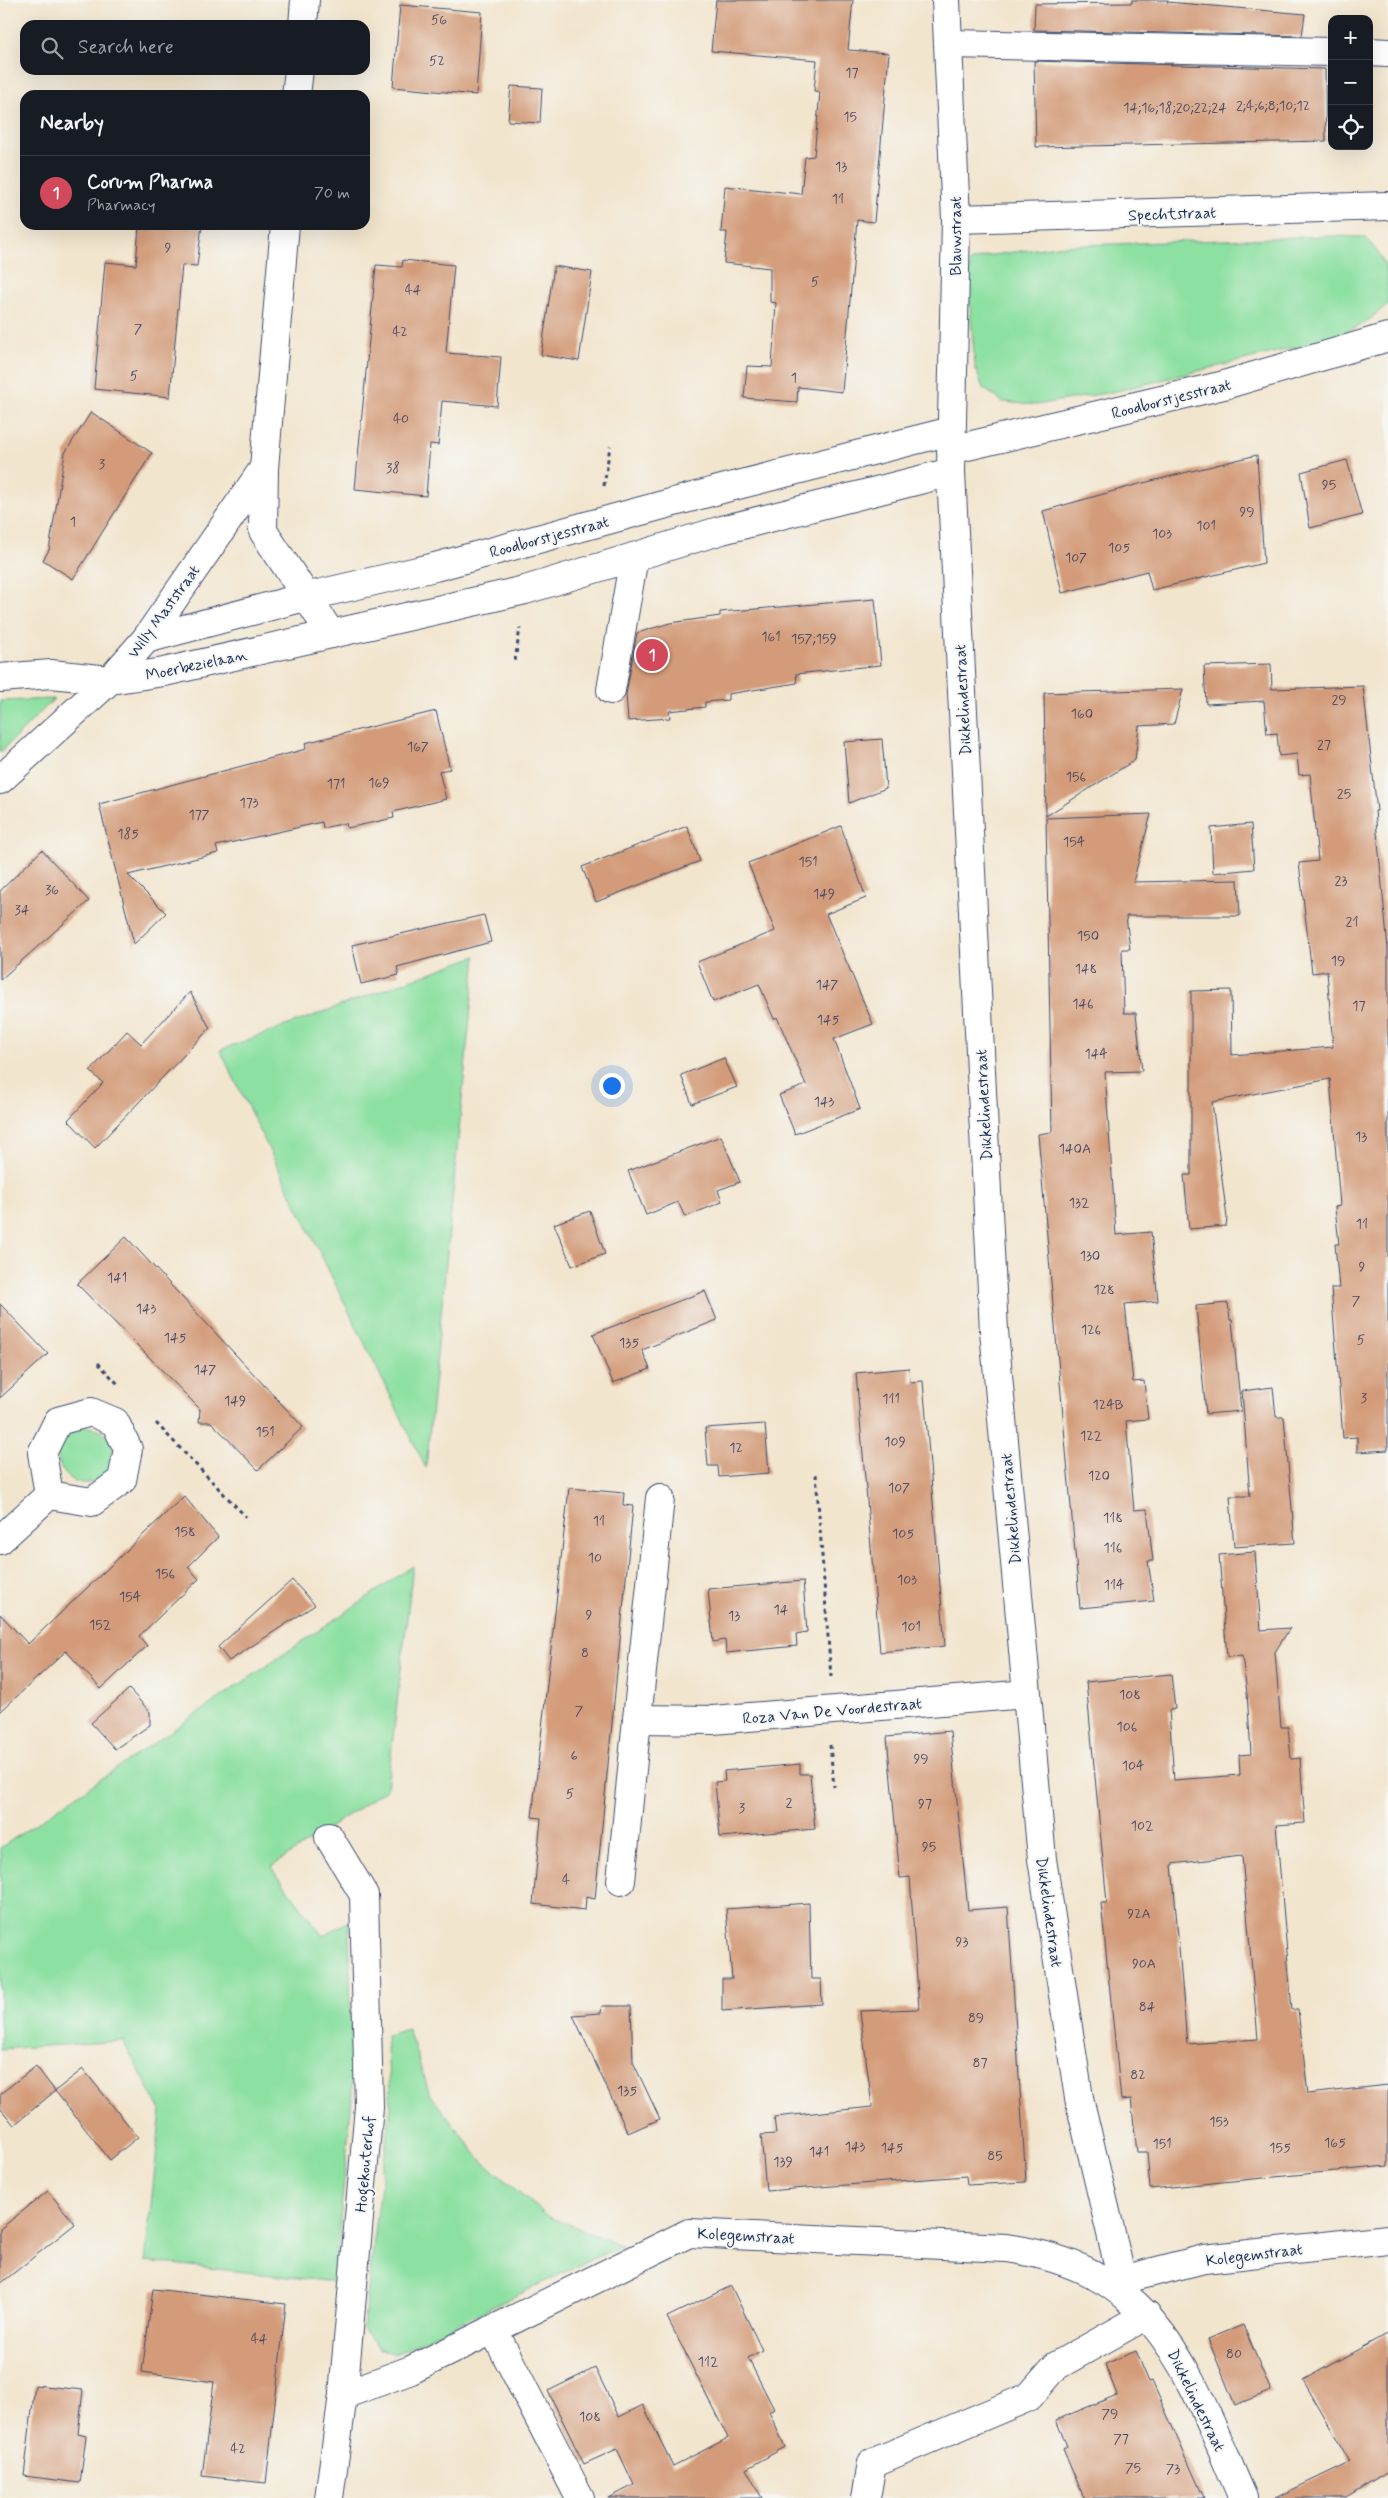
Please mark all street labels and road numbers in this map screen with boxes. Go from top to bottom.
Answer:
street label: Blauwstraat [946,196,967,276]
street label: Spechtstraat [1128,202,1216,227]
street label: Roodborstjesstraat [1109,374,1233,424]
street label: Roodborstjesstraat [487,511,611,563]
street label: Willy Maststraat [123,561,205,663]
street label: Moerbezielaan [144,644,249,686]
street label: Dikkelindestraat [950,644,977,756]
street label: Dikkelindestraat [971,1049,998,1161]
street label: Dikkelindestraat [996,1452,1027,1565]
street label: Roza Van De Voordestraat [742,1693,923,1730]
street label: Dikkelindestraat [1030,1856,1067,1969]
street label: Hogekouterhof [351,2115,381,2213]
street label: Kolegemstraat [697,2223,795,2251]
street label: Kolegemstraat [1205,2239,1304,2273]
street label: Dikkelindestraat [1162,2346,1229,2455]

